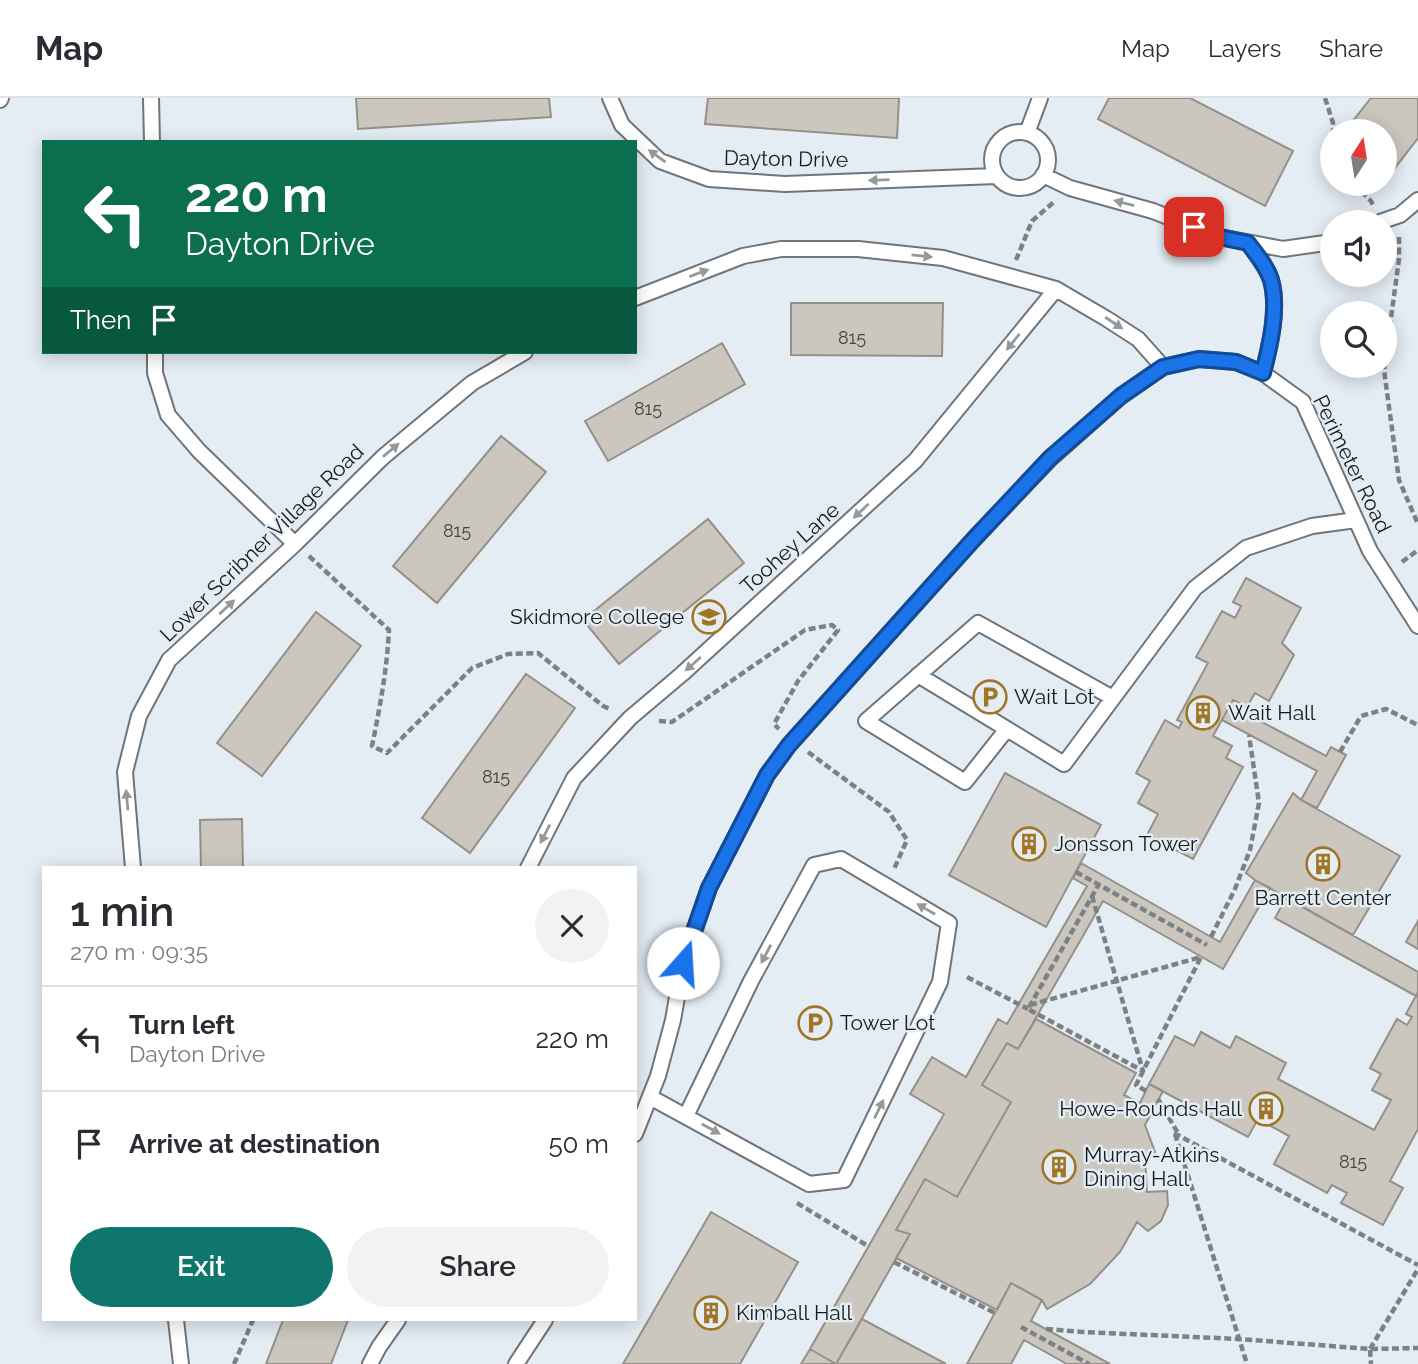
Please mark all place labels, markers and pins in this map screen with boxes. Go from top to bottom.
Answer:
pin [1164,197,1224,257]
school or university icon: Skidmore College [690,598,728,636]
place label: Skidmore College [510,604,684,629]
parking icon: Wait Lot [971,678,1009,716]
place label: Wait Lot [1014,684,1095,709]
building icon: Wait Hall [1184,694,1222,732]
place label: Wait Hall [1228,700,1316,725]
building icon: Jonsson Tower [1010,825,1048,863]
place label: Jonsson Tower [1054,831,1198,856]
building icon: Barrett Center [1304,845,1342,883]
place label: Barrett Center [1255,885,1392,910]
parking icon: Tower Lot [796,1004,834,1042]
place label: Tower Lot [840,1010,935,1035]
building icon: Howe-Rounds Hall [1247,1090,1285,1128]
place label: Howe-Rounds Hall [1059,1096,1242,1121]
place label: Murray-Atkins Dining Hall [1084,1142,1219,1191]
building icon: Murray-Atkins Dining Hall [1040,1148,1078,1186]
building icon: Kimball Hall [692,1294,730,1332]
place label: Kimball Hall [736,1300,852,1325]

